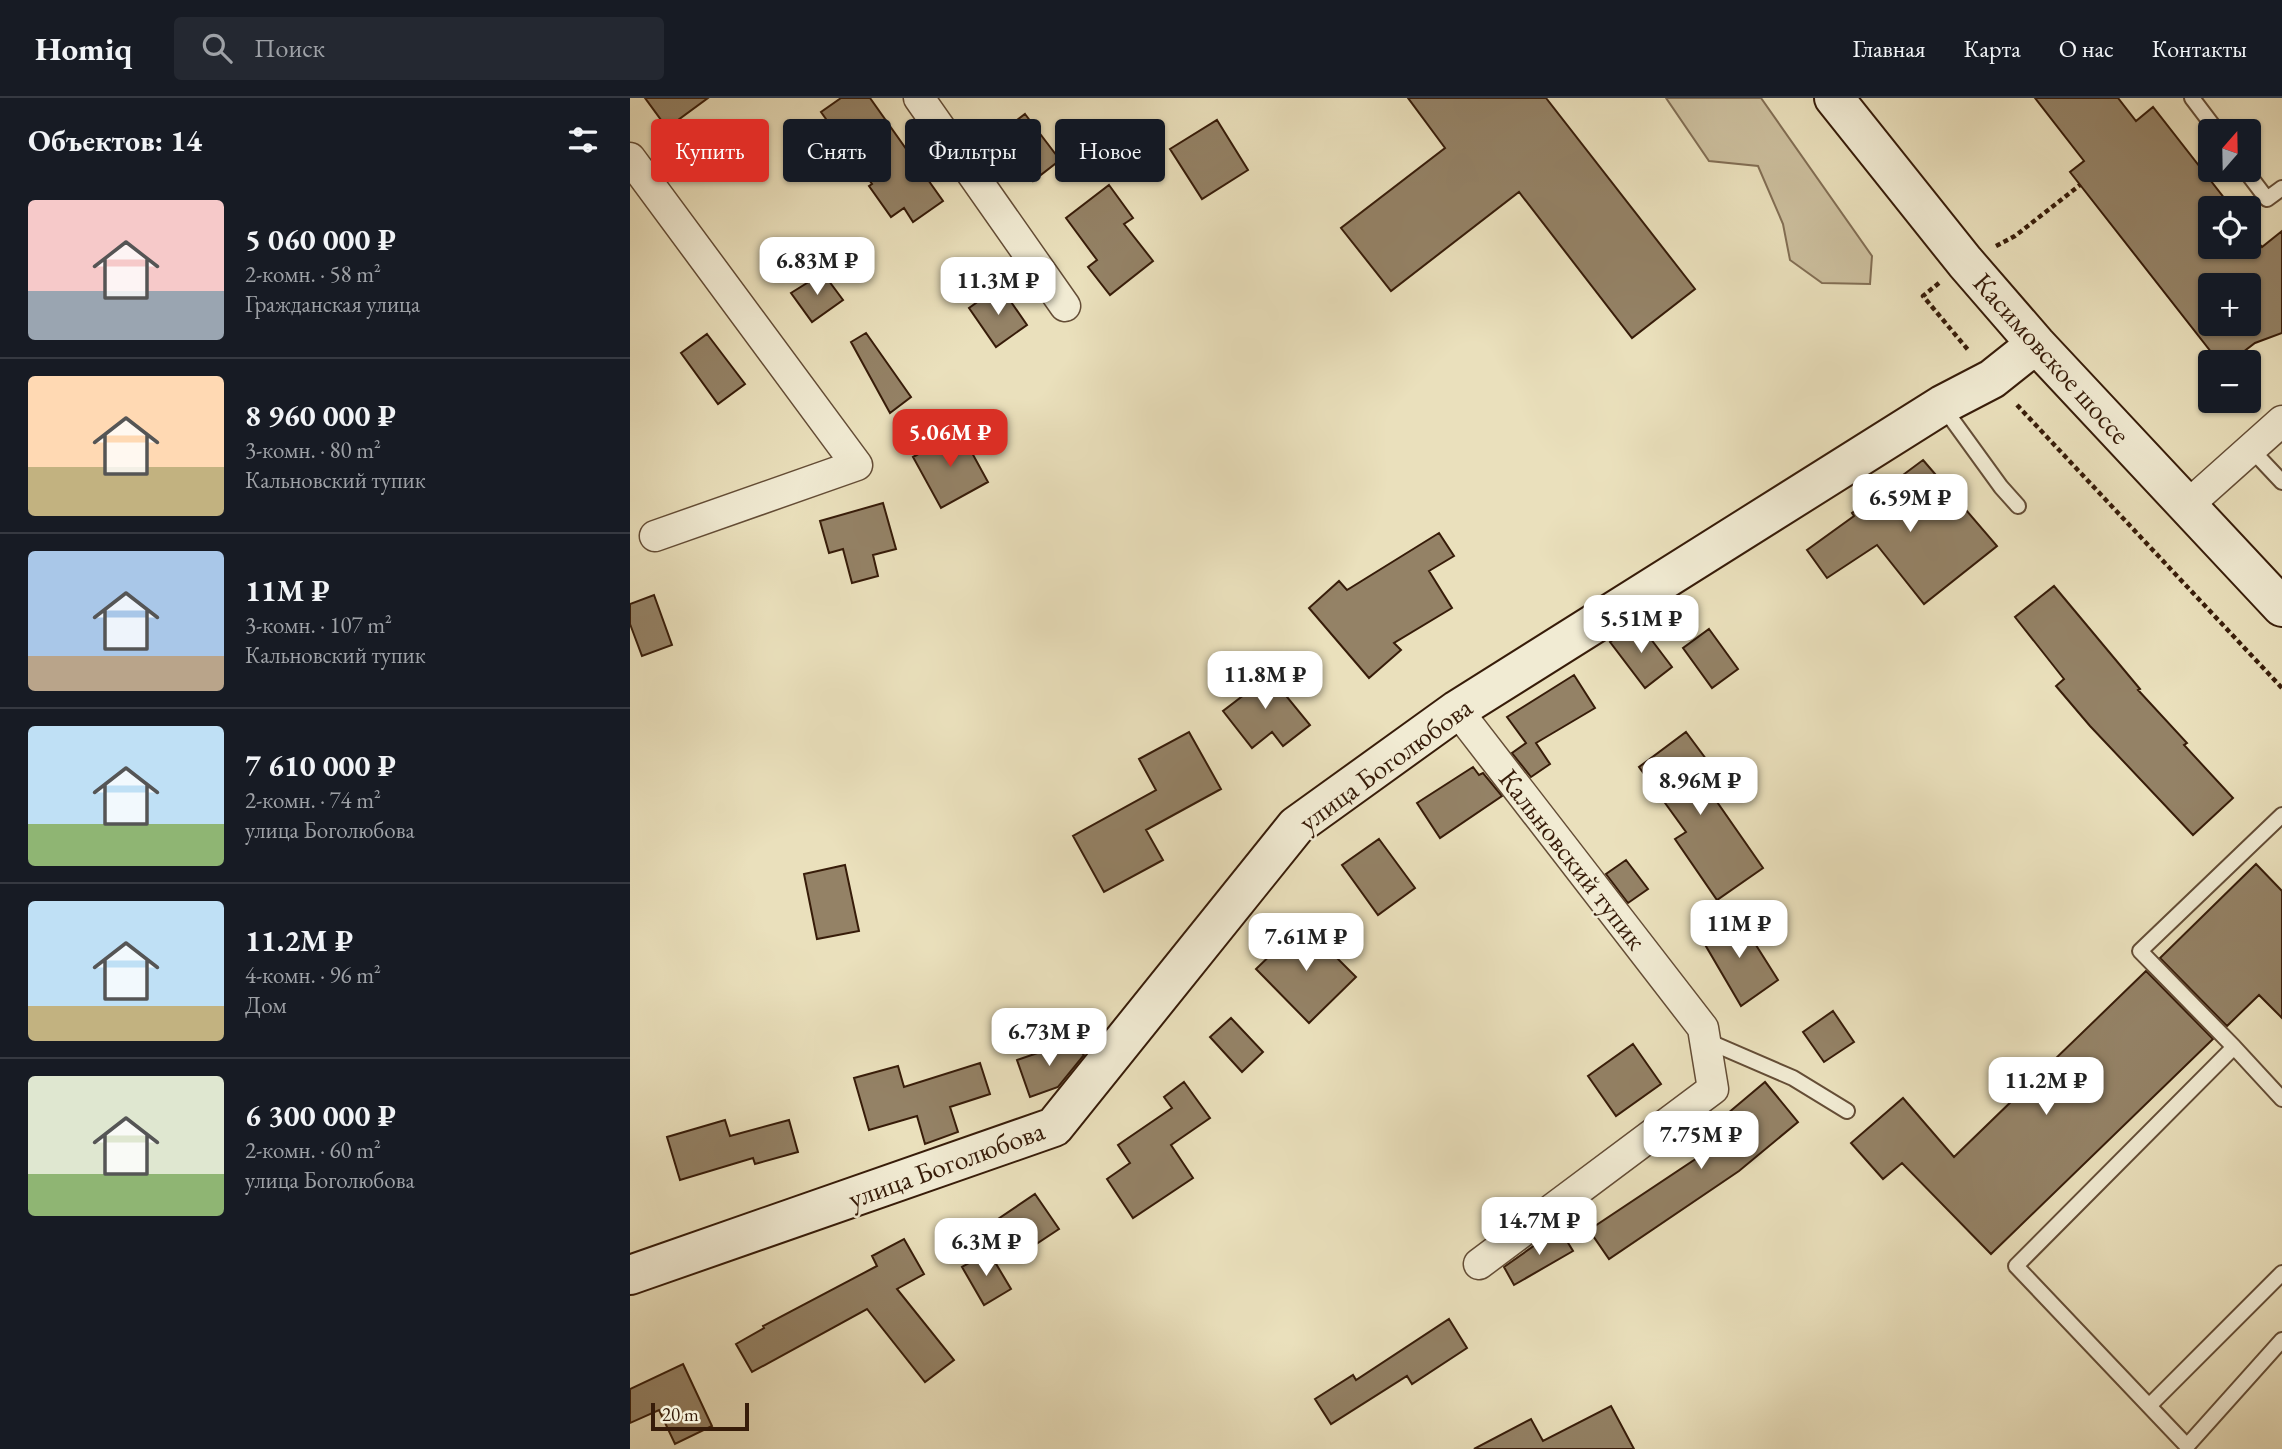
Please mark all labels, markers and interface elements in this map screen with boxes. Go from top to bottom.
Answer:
search box [174,17,664,80]
text: Homiq [35,27,132,70]
icon: search [198,29,236,67]
text: Поиск [254,31,325,65]
text: Главная [1852,33,1926,64]
text: Карта [1964,33,2021,64]
text: О нас [2059,33,2114,64]
text: Контакты [2152,33,2247,64]
chip: Купить [651,119,769,182]
chip: Снять [783,119,891,182]
chip: Фильтры [905,119,1041,182]
chip: Новое [1055,119,1165,182]
north arrow [2198,119,2261,182]
map controls [2198,119,2261,413]
text: Объектов: 14 [28,121,202,160]
icon: filters [564,121,602,159]
button: locate [2198,196,2261,259]
text: 5 060 000 ₽ [245,220,396,259]
icon: home [84,228,168,312]
pin: 6.83M ₽ [752,238,882,297]
text: 6.83M ₽ [776,245,858,275]
pin: 11.3M ₽ [933,258,1063,317]
text: 2-комн. · 58 m² [245,259,381,289]
text: 11.3M ₽ [957,265,1039,295]
street label: Касимовское шоссе [1965,265,2139,451]
button: + [2198,273,2261,336]
text: Гражданская улица [245,289,420,319]
button: − [2198,350,2261,413]
text: 8 960 000 ₽ [245,396,396,435]
icon: home [84,404,168,488]
pin: 5.06M ₽ [885,410,1015,469]
text: 5.06M ₽ [909,417,991,447]
text: 3-комн. · 80 m² [245,435,381,465]
text: Кальновский тупик [245,465,426,495]
pin: 6.59M ₽ [1845,474,1975,534]
text: 6.59M ₽ [1869,482,1951,512]
text: 11M ₽ [245,571,330,610]
icon: home [84,579,168,663]
pin: 5.51M ₽ [1576,596,1706,655]
text: 5.51M ₽ [1600,603,1682,633]
text: 3-комн. · 107 m² [245,610,392,640]
text: Кальновский тупик [245,640,426,670]
pin: 11.8M ₽ [1200,652,1330,711]
text: 11.8M ₽ [1224,659,1306,689]
street label: улица Боголюбова [1291,688,1480,839]
text: 7 610 000 ₽ [245,746,396,785]
icon: home [84,754,168,838]
pin: 8.96M ₽ [1635,758,1765,817]
street label: Кальновский тупик [1491,761,1655,957]
text: 8.96M ₽ [1659,765,1741,795]
text: 2-комн. · 74 m² [245,785,381,815]
text: улица Боголюбова [245,815,415,845]
pin: 11M ₽ [1690,900,1788,960]
text: 11M ₽ [1706,908,1772,938]
pin: 7.61M ₽ [1241,914,1371,973]
text: 11.2M ₽ [245,921,353,960]
text: 7.61M ₽ [1265,921,1347,951]
icon: home [84,929,168,1013]
text: 4-комн. · 96 m² [245,960,381,990]
text: Дом [245,990,287,1020]
pin: 6.73M ₽ [984,1009,1114,1068]
text: 6.73M ₽ [1008,1016,1090,1046]
pin: 11.2M ₽ [1981,1058,2111,1117]
text: 11.2M ₽ [2005,1065,2087,1095]
text: 6 300 000 ₽ [245,1096,396,1135]
icon: home [84,1104,168,1188]
street label: улица Боголюбова [843,1112,1050,1216]
pin: 7.75M ₽ [1636,1112,1766,1171]
text: 7.75M ₽ [1660,1119,1742,1149]
text: 2-комн. · 60 m² [245,1135,381,1165]
text: улица Боголюбова [245,1165,415,1195]
pin: 14.7M ₽ [1474,1198,1604,1257]
text: 14.7M ₽ [1498,1205,1580,1235]
pin: 6.3M ₽ [929,1218,1043,1278]
text: 6.3M ₽ [951,1226,1021,1256]
scale bar [651,1400,749,1432]
text: 20 m [662,1402,699,1427]

